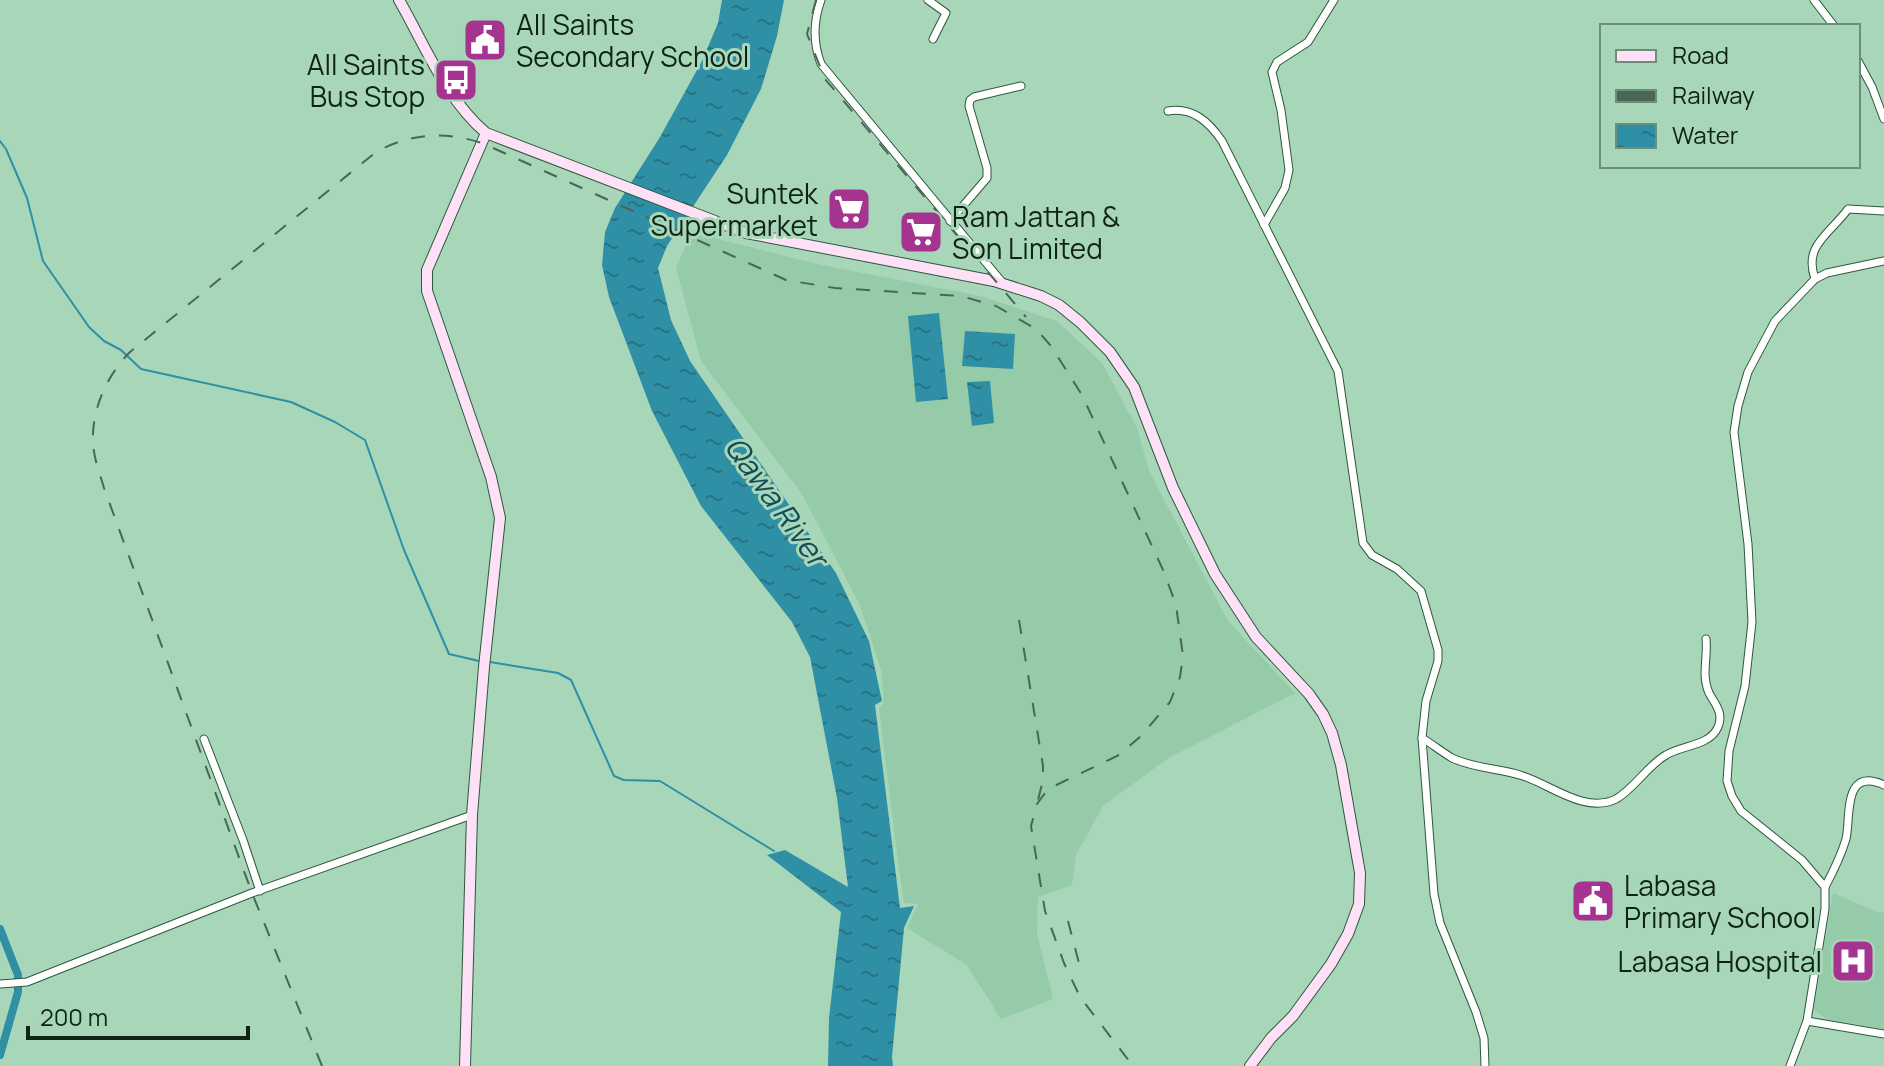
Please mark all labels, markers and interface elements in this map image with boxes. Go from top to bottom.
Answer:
place label: All Saints Secondary School [516,5,749,75]
public building icon: All Saints Secondary School [461,16,509,64]
legend [1600,24,1860,168]
text: Road [1672,38,1729,71]
place label: All Saints Bus Stop [307,45,425,115]
bus stop icon: All Saints Bus Stop [432,56,480,104]
text: Railway [1672,78,1755,111]
text: Water [1672,118,1739,151]
place label: Suntek Supermarket [650,174,819,244]
supermarket icon: Suntek Supermarket [825,185,873,233]
place label: Ram Jattan & Son Limited [952,197,1120,267]
supermarket icon: Ram Jattan & Son Limited [897,208,945,256]
water label: Qawa River [716,428,841,578]
place label: Labasa Primary School [1624,866,1816,936]
public building icon: Labasa Primary School [1569,877,1617,925]
hospital icon: Labasa Hospital [1829,937,1877,985]
place label: Labasa Hospital [1617,942,1822,980]
scale bar [28,990,248,1040]
text: 200 m [40,1000,108,1033]

